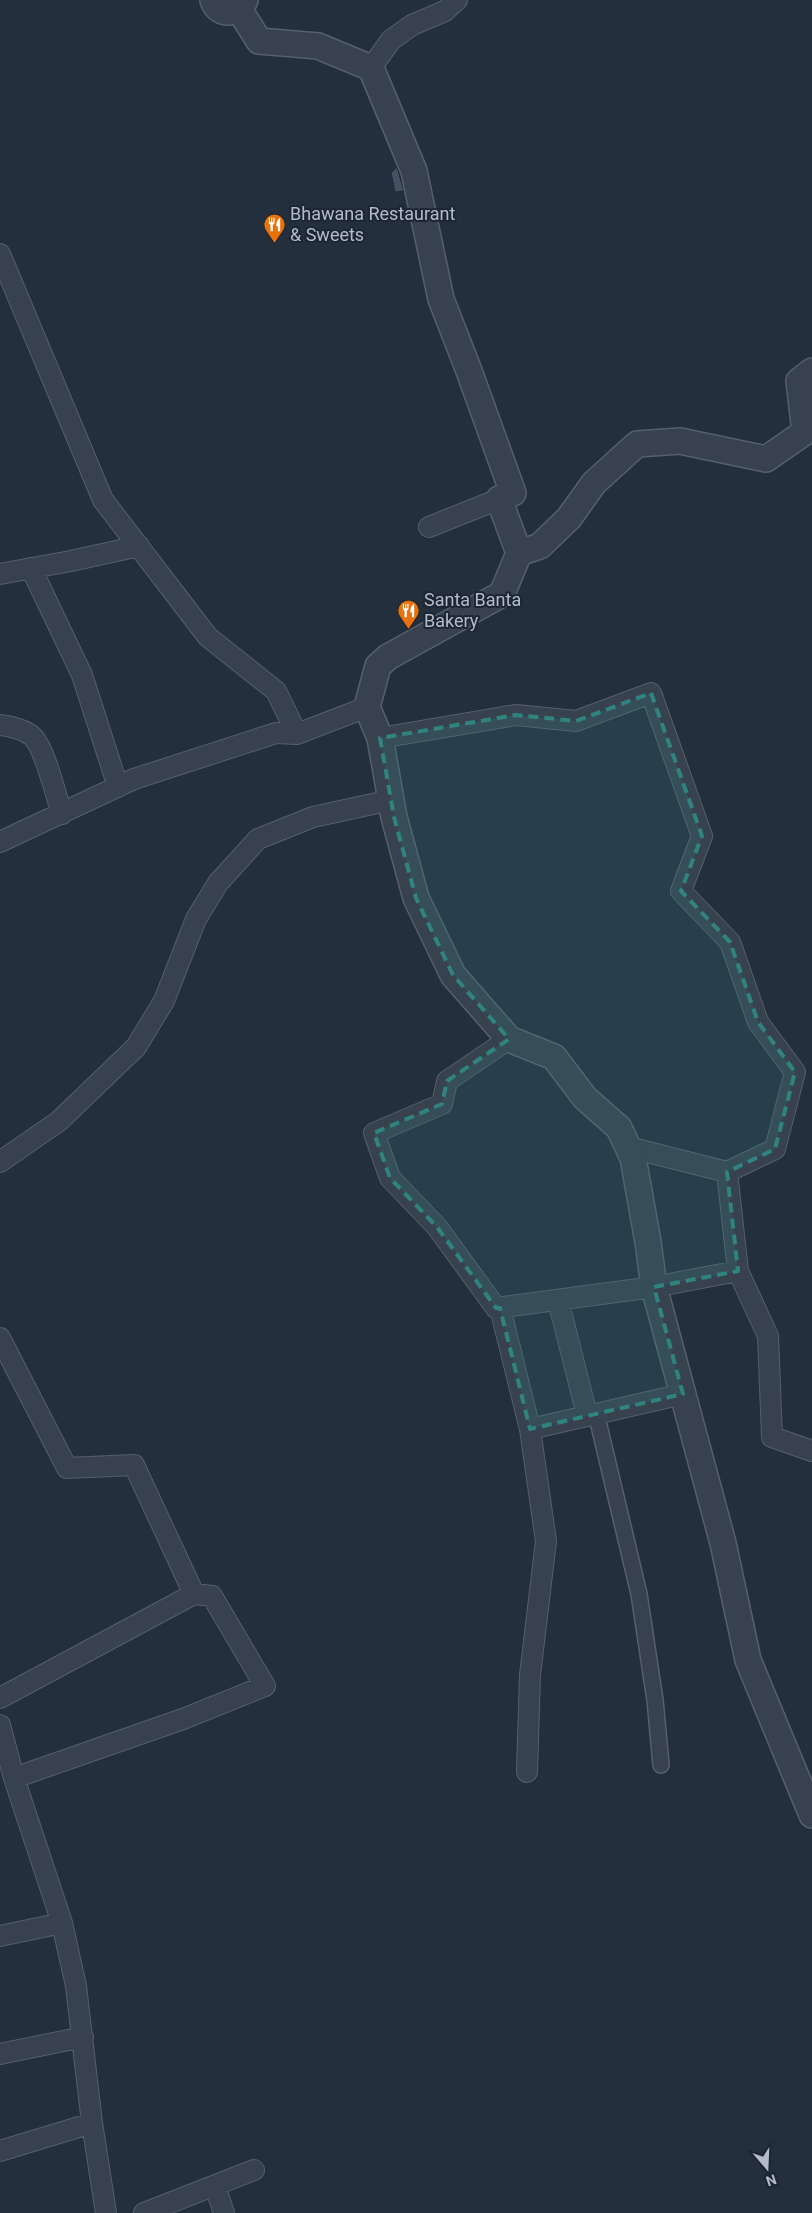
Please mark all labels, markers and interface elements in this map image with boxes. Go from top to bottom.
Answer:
place label: Bhawana Restaurant & Sweets [290,203,455,245]
restaurant icon: Bhawana Restaurant & Sweets [262,212,286,243]
place label: Santa Banta Bakery [424,589,521,631]
restaurant icon: Santa Banta Bakery [396,598,420,629]
north arrow [742,2143,792,2193]
text: N [764,2171,779,2189]

